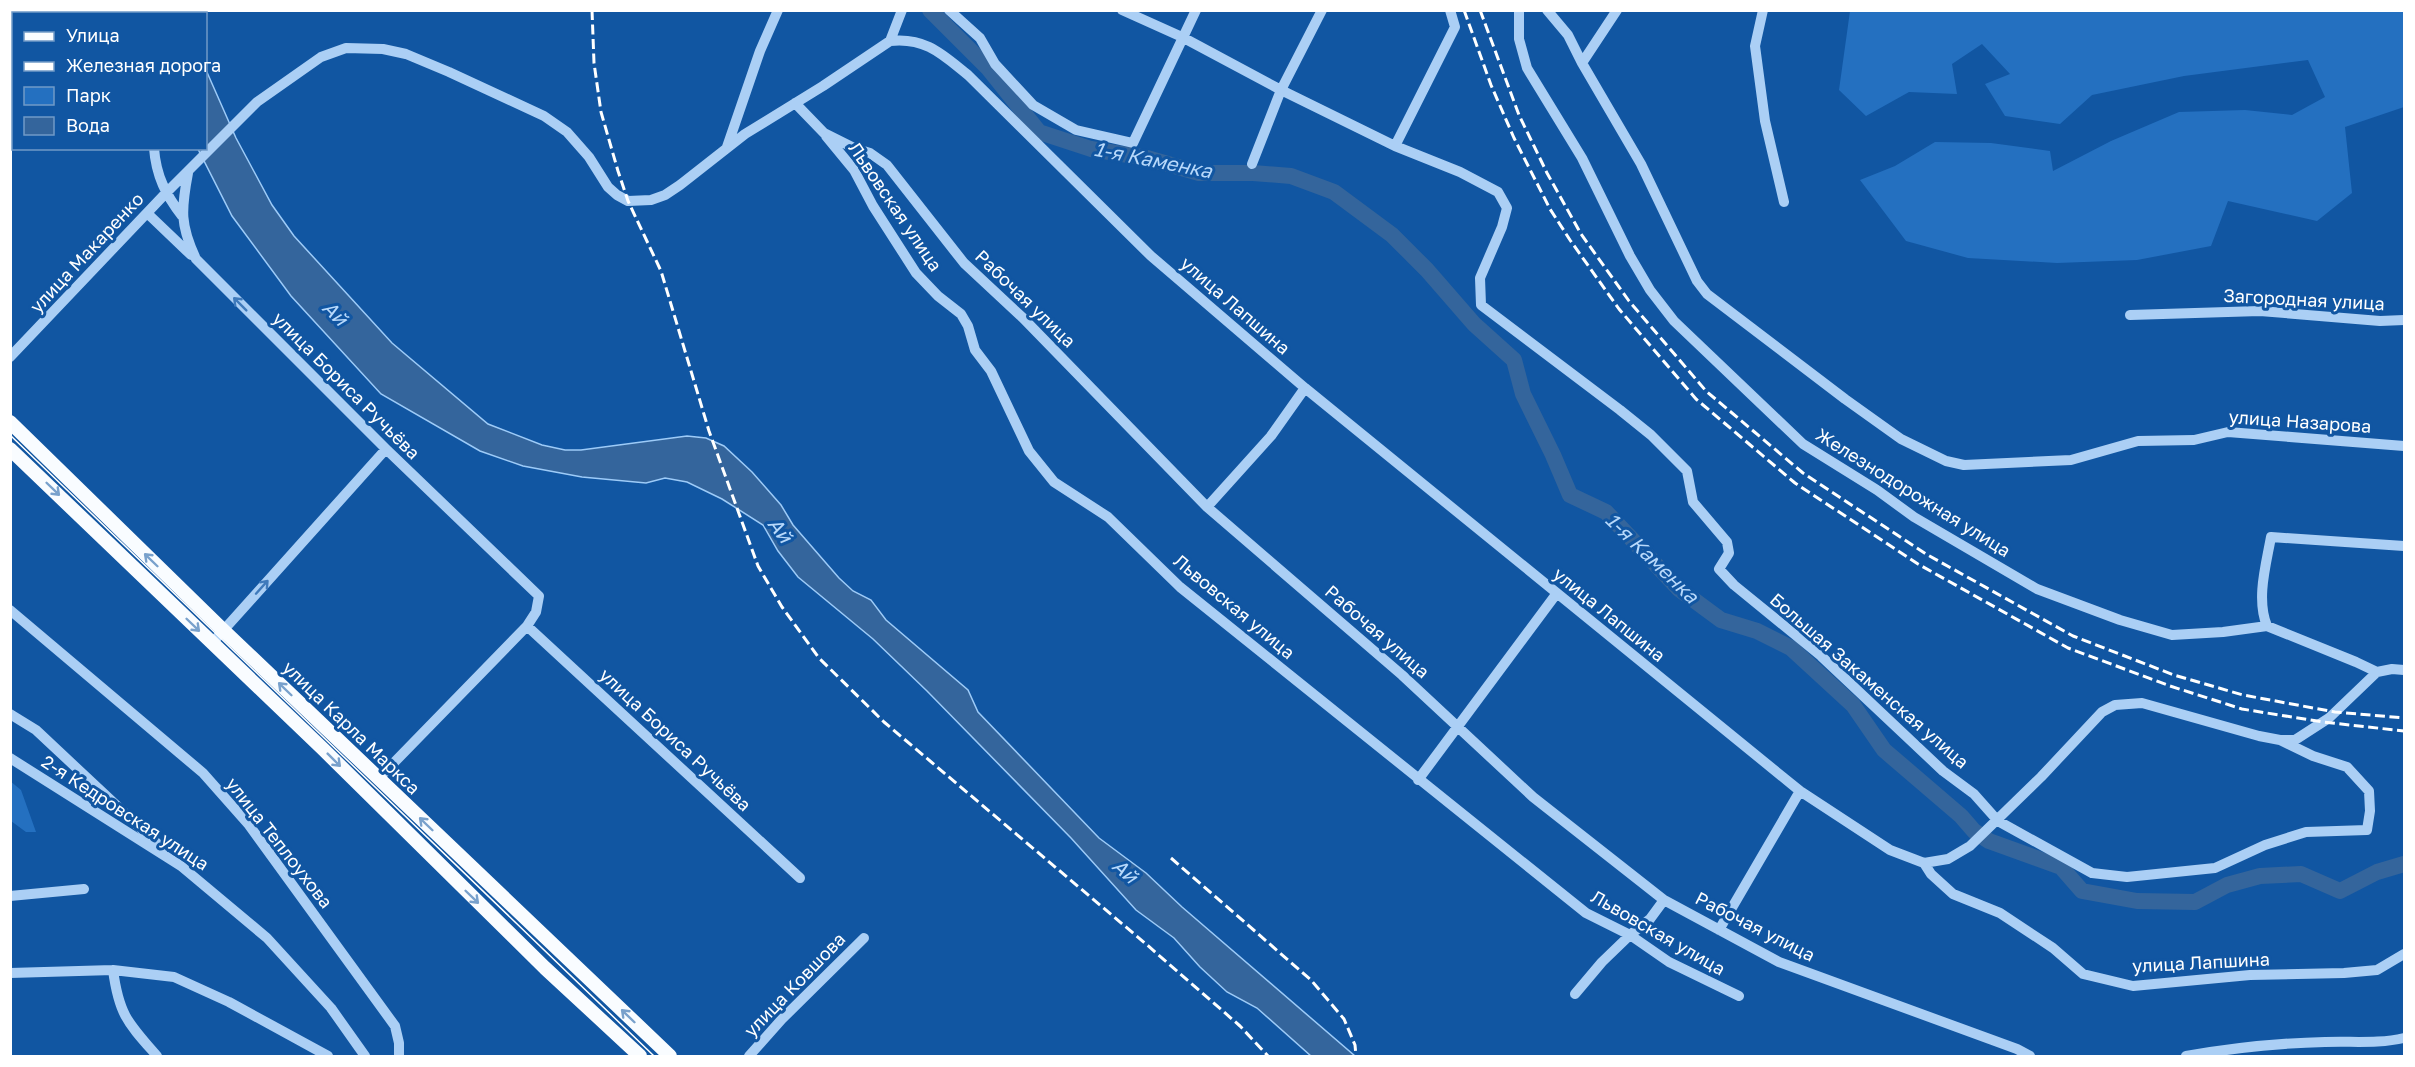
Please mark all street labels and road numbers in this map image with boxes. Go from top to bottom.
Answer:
street label: Львовская улица [844,138,947,275]
street label: улица Макаренко [25,188,148,317]
street label: Рабочая улица [971,245,1081,352]
street label: улица Лапшина [1176,252,1295,359]
street label: Загородная улица [2223,284,2385,314]
street label: улица Бориса Ручьёва [268,307,425,464]
street label: улица Назарова [2228,405,2372,437]
street label: Железнодорожная улица [1812,423,2015,561]
street label: Львовская улица [1170,549,1300,663]
street label: улица Лапшина [1549,562,1670,666]
street label: Рабочая улица [1321,580,1434,683]
street label: Большая Закаменская улица [1766,588,1974,773]
street label: улица Карла Маркса [278,656,425,799]
street label: улица Бориса Ручьёва [595,663,756,815]
street label: 2-я Кедровская улица [38,750,213,875]
street label: улица Теплоухова [222,773,338,912]
street label: Львовская улица [1588,885,1729,979]
street label: Рабочая улица [1692,887,1819,966]
street label: улица Ковшова [739,928,849,1041]
street label: улица Лапшина [2132,947,2270,977]

